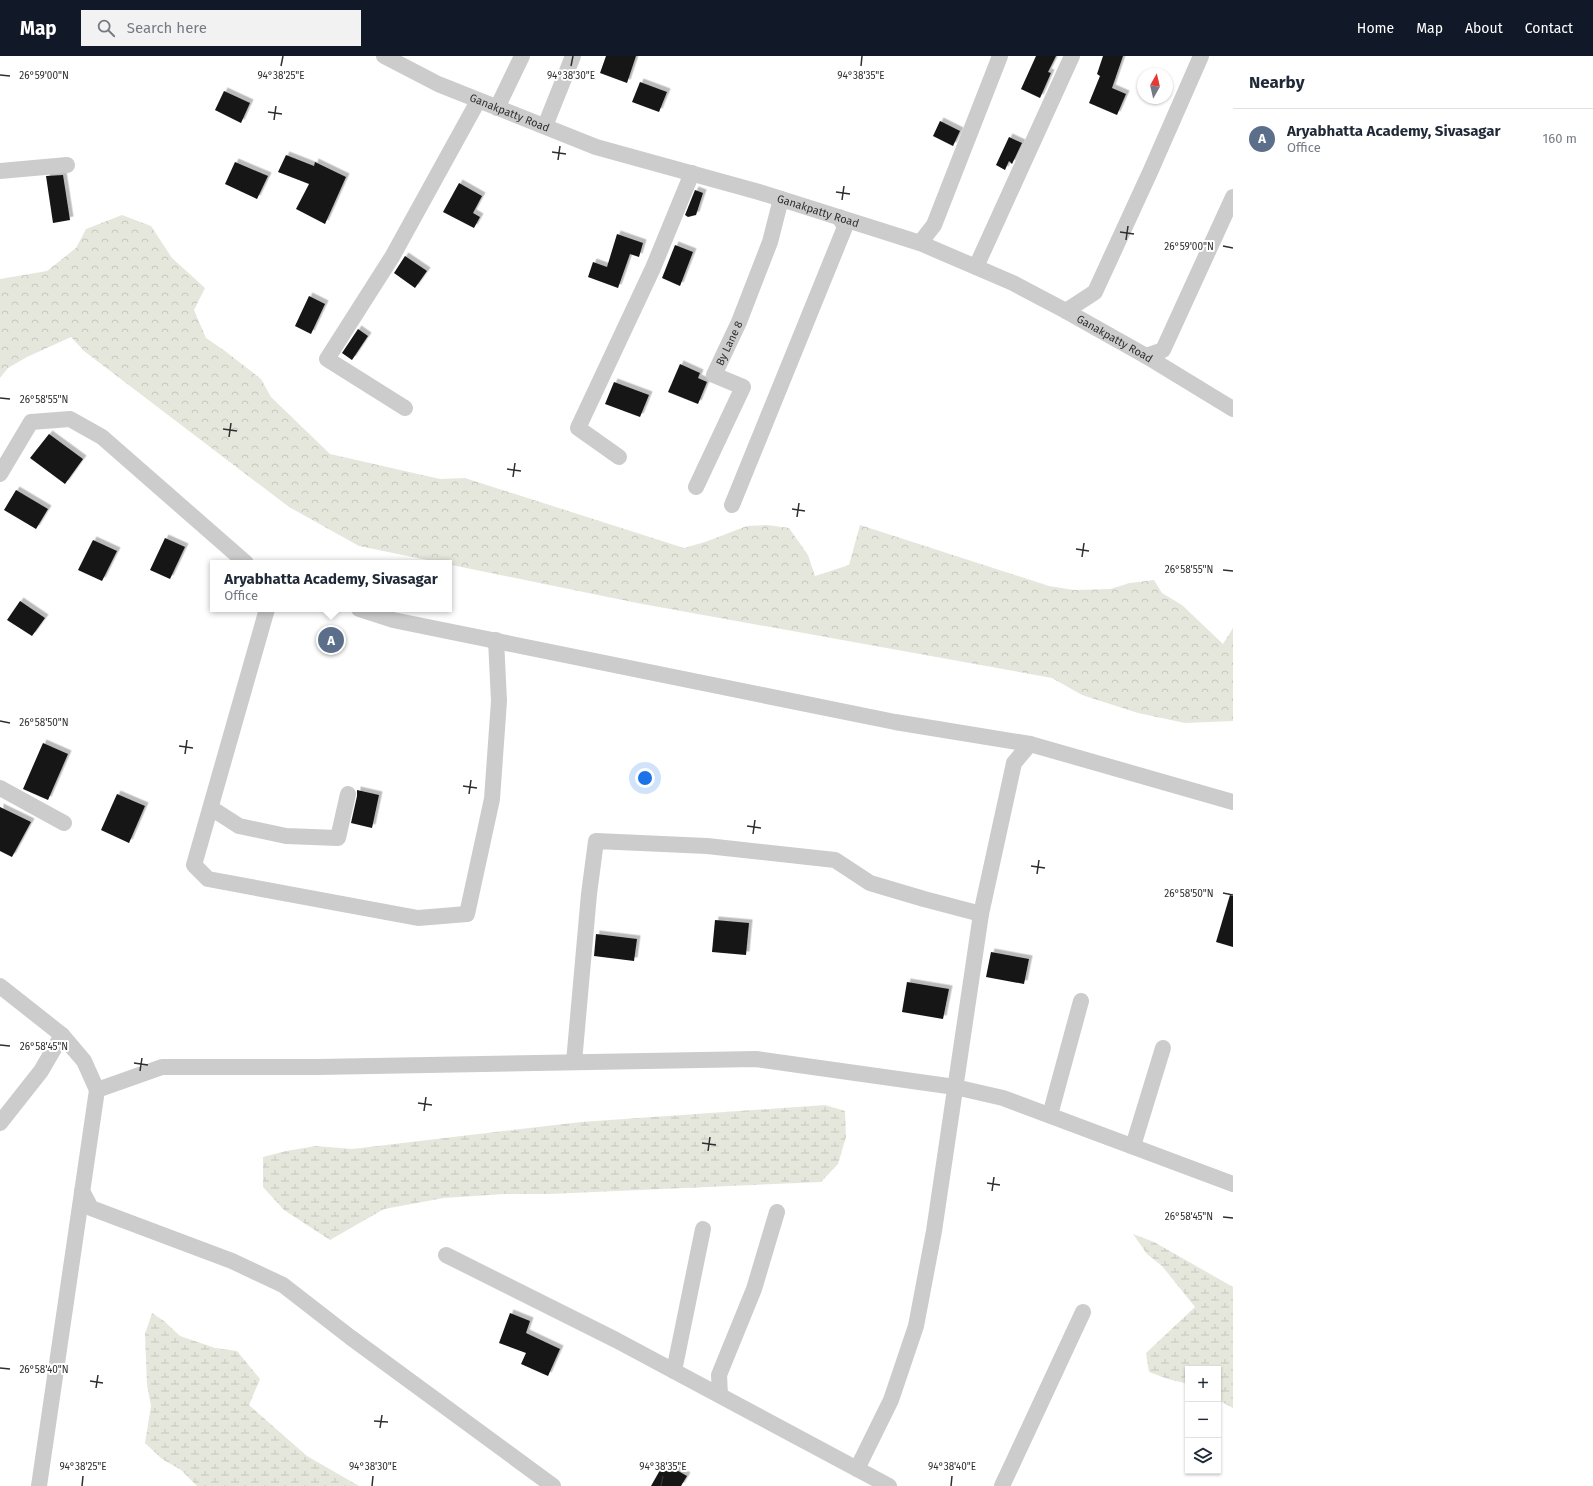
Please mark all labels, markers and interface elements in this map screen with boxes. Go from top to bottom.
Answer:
search box [81,10,361,46]
text: Map [20,17,57,40]
icon: search [95,17,117,39]
text: Search here [127,19,207,37]
text: Home [1357,20,1394,37]
text: Map [1416,20,1443,37]
text: About [1465,20,1503,37]
text: Contact [1525,20,1573,37]
north arrow [1137,68,1173,104]
text: 26°59'00"N [19,70,69,82]
text: 94°38'25"E [257,70,305,82]
text: 94°38'30"E [547,70,595,82]
text: 94°38'35"E [837,70,885,82]
text: Nearby [1249,72,1304,93]
street label: Ganakpatty Road [468,91,551,135]
text: Aryabhatta Academy, Sivasagar [1287,122,1500,140]
text: A [1258,131,1266,146]
text: 160 m [1543,131,1577,146]
text: Office [1287,140,1321,155]
street label: Ganakpatty Road [775,192,860,230]
text: 26°59'00"N [1164,241,1214,253]
street label: Ganakpatty Road [1074,312,1155,365]
street label: By Lane 8 [713,319,746,368]
text: 26°58'55"N [20,394,68,406]
popup [210,560,452,612]
text: 26°58'55"N [1165,564,1213,576]
text: Aryabhatta Academy, Sivasagar [224,570,438,588]
text: Office [224,588,258,603]
pin: A [318,625,344,655]
text: 26°58'50"N [19,717,69,729]
your location [635,768,655,788]
text: 26°58'50"N [1164,888,1214,900]
text: 26°58'45"N [20,1041,68,1053]
text: 26°58'45"N [1165,1211,1213,1223]
text: 26°58'40"N [19,1364,69,1376]
map controls [1185,1366,1221,1474]
button: + [1185,1366,1221,1402]
button: − [1185,1402,1221,1438]
button: layers [1185,1438,1221,1474]
text: 94°38'25"E [59,1461,107,1473]
text: 94°38'30"E [349,1461,397,1473]
text: 94°38'35"E [639,1461,687,1473]
text: 94°38'40"E [928,1461,976,1473]

